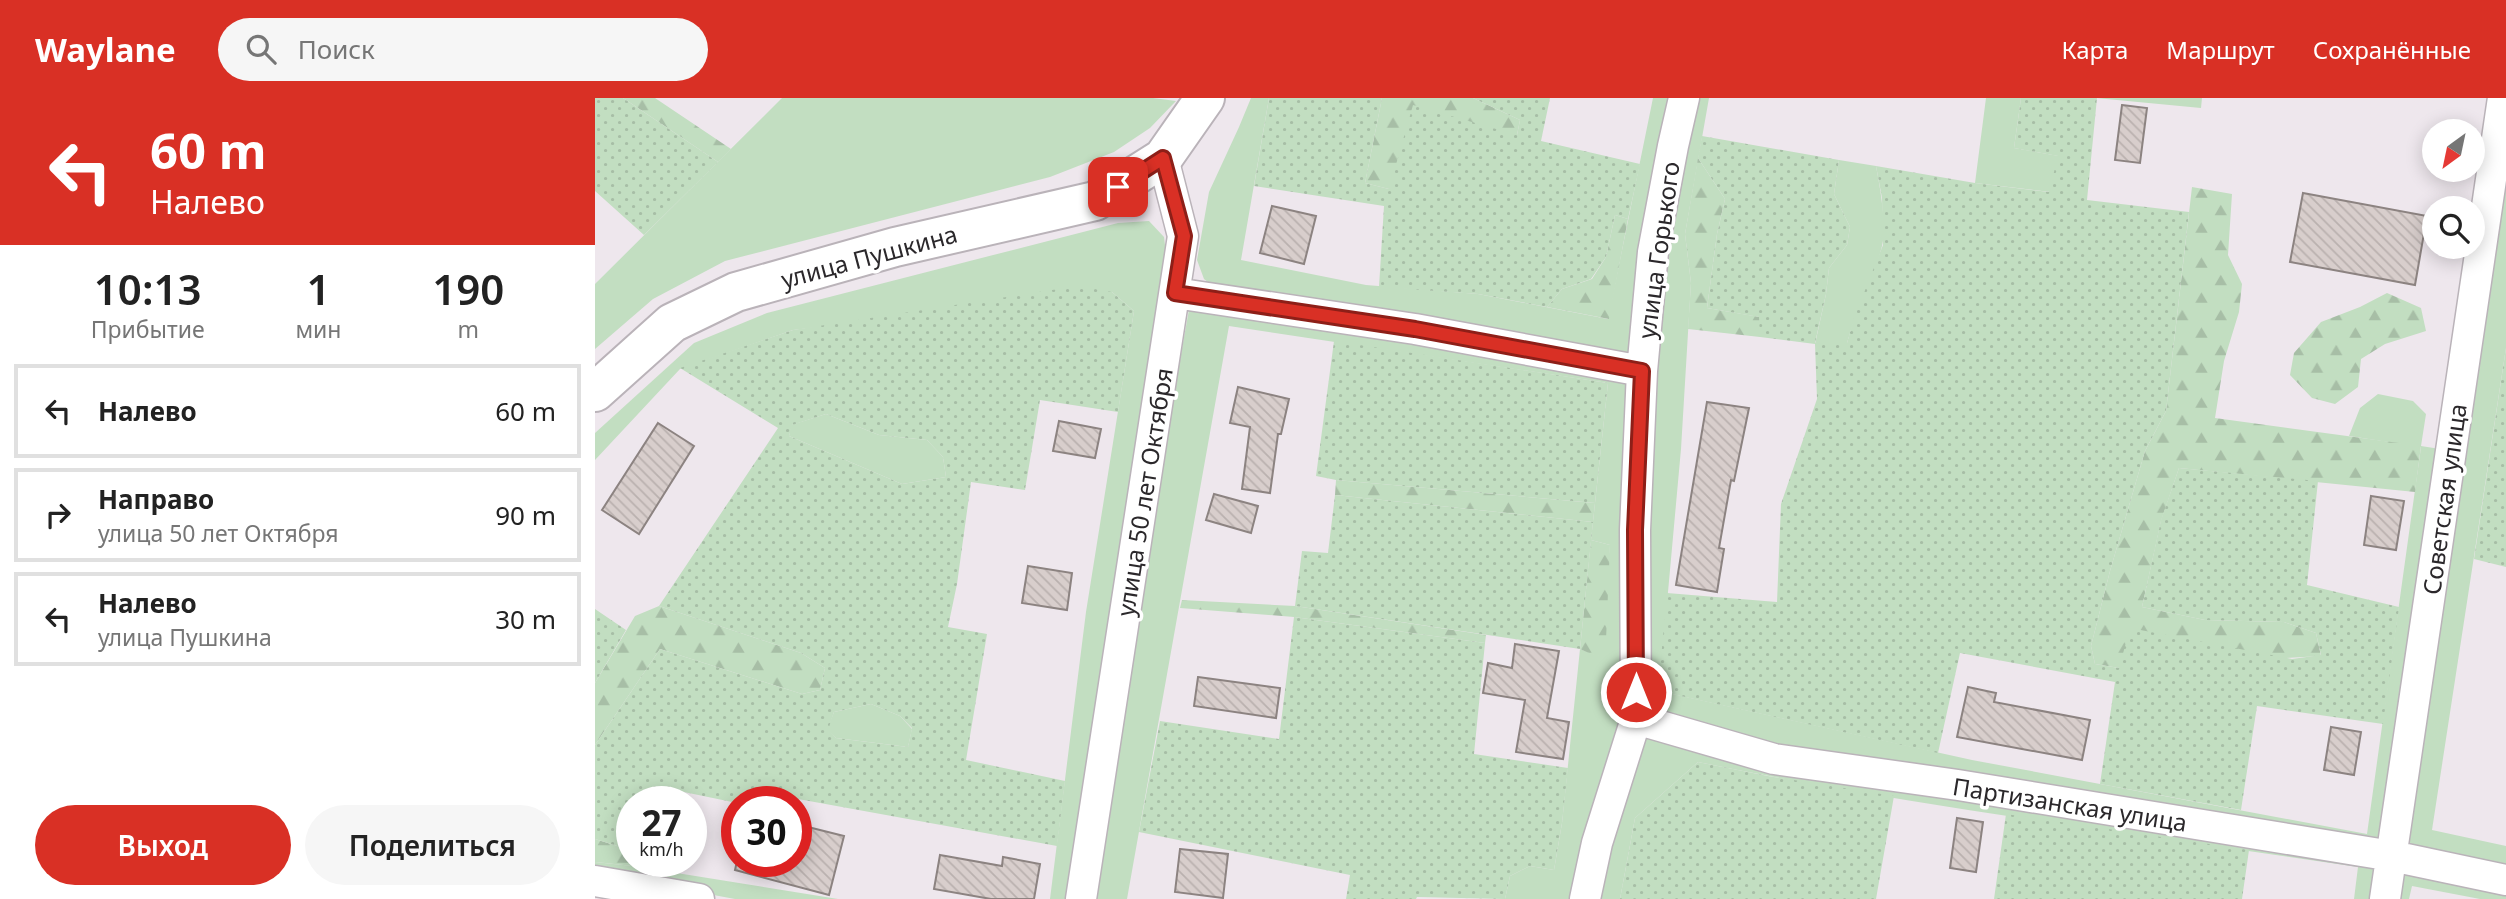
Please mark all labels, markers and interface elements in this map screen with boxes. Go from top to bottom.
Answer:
search box [218,18,708,81]
text: Waylane [35,27,176,72]
icon: search [242,30,280,68]
text: Поиск [298,31,375,67]
text: Карта [2061,33,2128,66]
text: Маршрут [2166,33,2275,66]
text: Сохранённые [2313,33,2471,66]
text: 60 m [150,117,267,183]
north arrow [2422,119,2485,182]
map controls [2422,119,2485,259]
icon: left [35,126,126,217]
pin [1088,157,1148,217]
street label: улица Горького [1629,159,1687,341]
icon: arrive [1099,168,1137,206]
text: Налево [150,180,265,223]
button: search [2422,196,2485,259]
street label: улица Пушкина [777,217,961,295]
text: 10:13 [94,260,202,317]
text: 1 [306,260,330,317]
text: 190 [432,260,504,317]
text: Прибытие [91,313,205,345]
text: мин [295,313,341,345]
text: m [457,313,479,345]
street label: улица 50 лет Октября [1108,365,1180,619]
icon: left [39,392,77,430]
text: Налево [98,393,197,429]
text: 60 m [495,393,556,429]
street label: Советская улица [2414,401,2474,597]
text: Направо [98,481,214,517]
icon: right [39,496,77,534]
text: 90 m [495,497,556,533]
text: улица 50 лет Октября [98,517,339,549]
text: Налево [98,585,197,621]
icon: left [39,600,77,638]
text: 30 m [495,601,556,637]
text: улица Пушкина [98,621,272,653]
position arrow [1599,655,1673,729]
street label: Партизанская улица [1951,769,2189,839]
speed limit sign: 30 [721,786,812,877]
text: 27 [641,799,682,846]
button: Выход [35,805,291,885]
button: Поделиться [305,805,560,885]
text: km/h [639,837,684,861]

